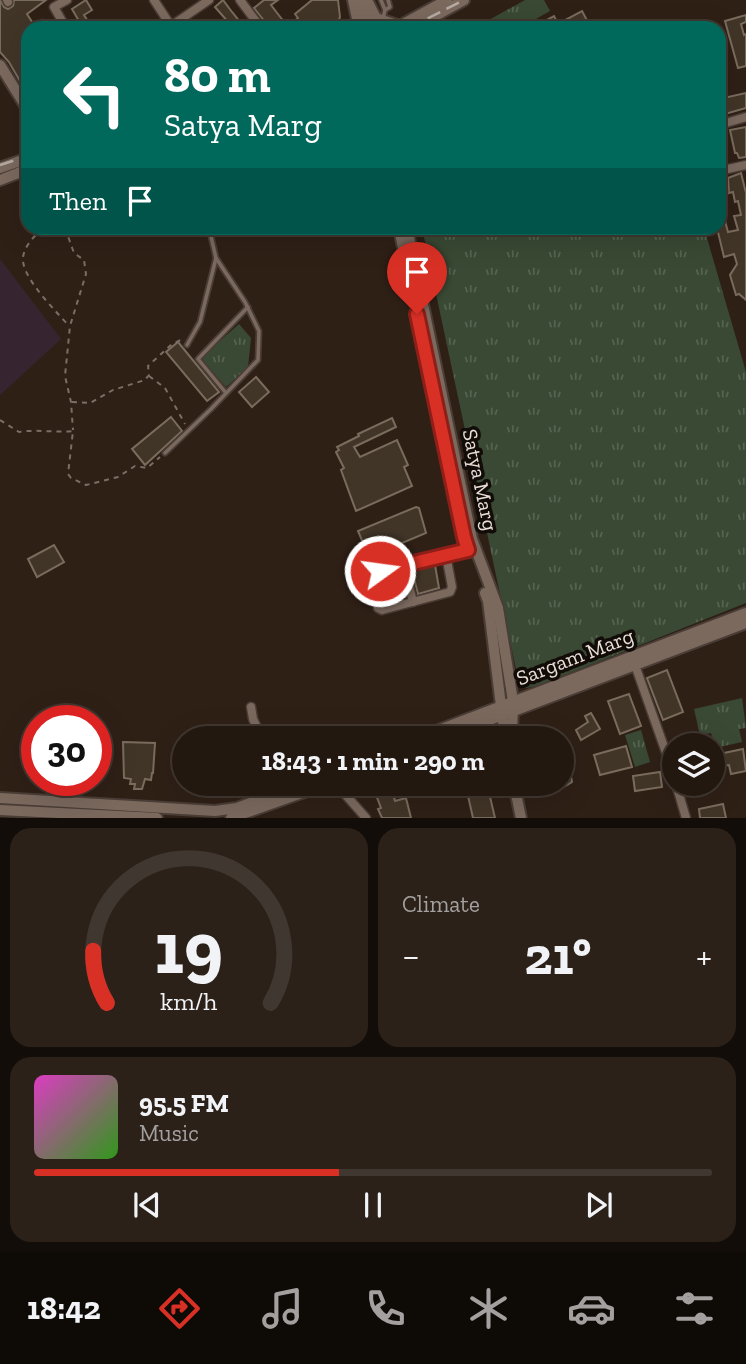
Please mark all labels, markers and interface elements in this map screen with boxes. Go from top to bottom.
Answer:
text: 80 m [164,46,271,105]
icon: left [49,49,140,140]
text: Satya Marg [164,106,322,144]
icon: arrive [121,182,159,220]
text: Then [49,185,107,217]
pin [387,242,447,314]
icon: arrive [398,253,436,291]
street label: Satya Marg [457,427,504,534]
position arrow [343,534,417,608]
street label: Sargam Marg [513,623,637,690]
speed limit sign: 30 [21,705,112,796]
map controls [662,733,725,796]
button: layers [662,733,725,796]
text: 18:43 · 1 min · 290 m [262,745,484,777]
text: Climate [402,890,480,918]
text: 19 [155,905,223,993]
text: 21° [524,925,591,987]
text: − [402,933,420,979]
text: + [696,933,712,979]
text: km/h [160,986,218,1016]
text: 95.5 FM [139,1087,229,1119]
text: Music [139,1119,199,1147]
icon: previous [128,1186,166,1224]
icon: pause [354,1186,392,1224]
icon: next [580,1186,618,1224]
icon: directions [155,1284,204,1333]
icon: music [258,1284,307,1333]
icon: phone [361,1284,410,1333]
icon: climate [464,1284,513,1333]
icon: car [567,1284,616,1333]
icon: filters [670,1284,719,1333]
text: 18:42 [27,1289,101,1327]

